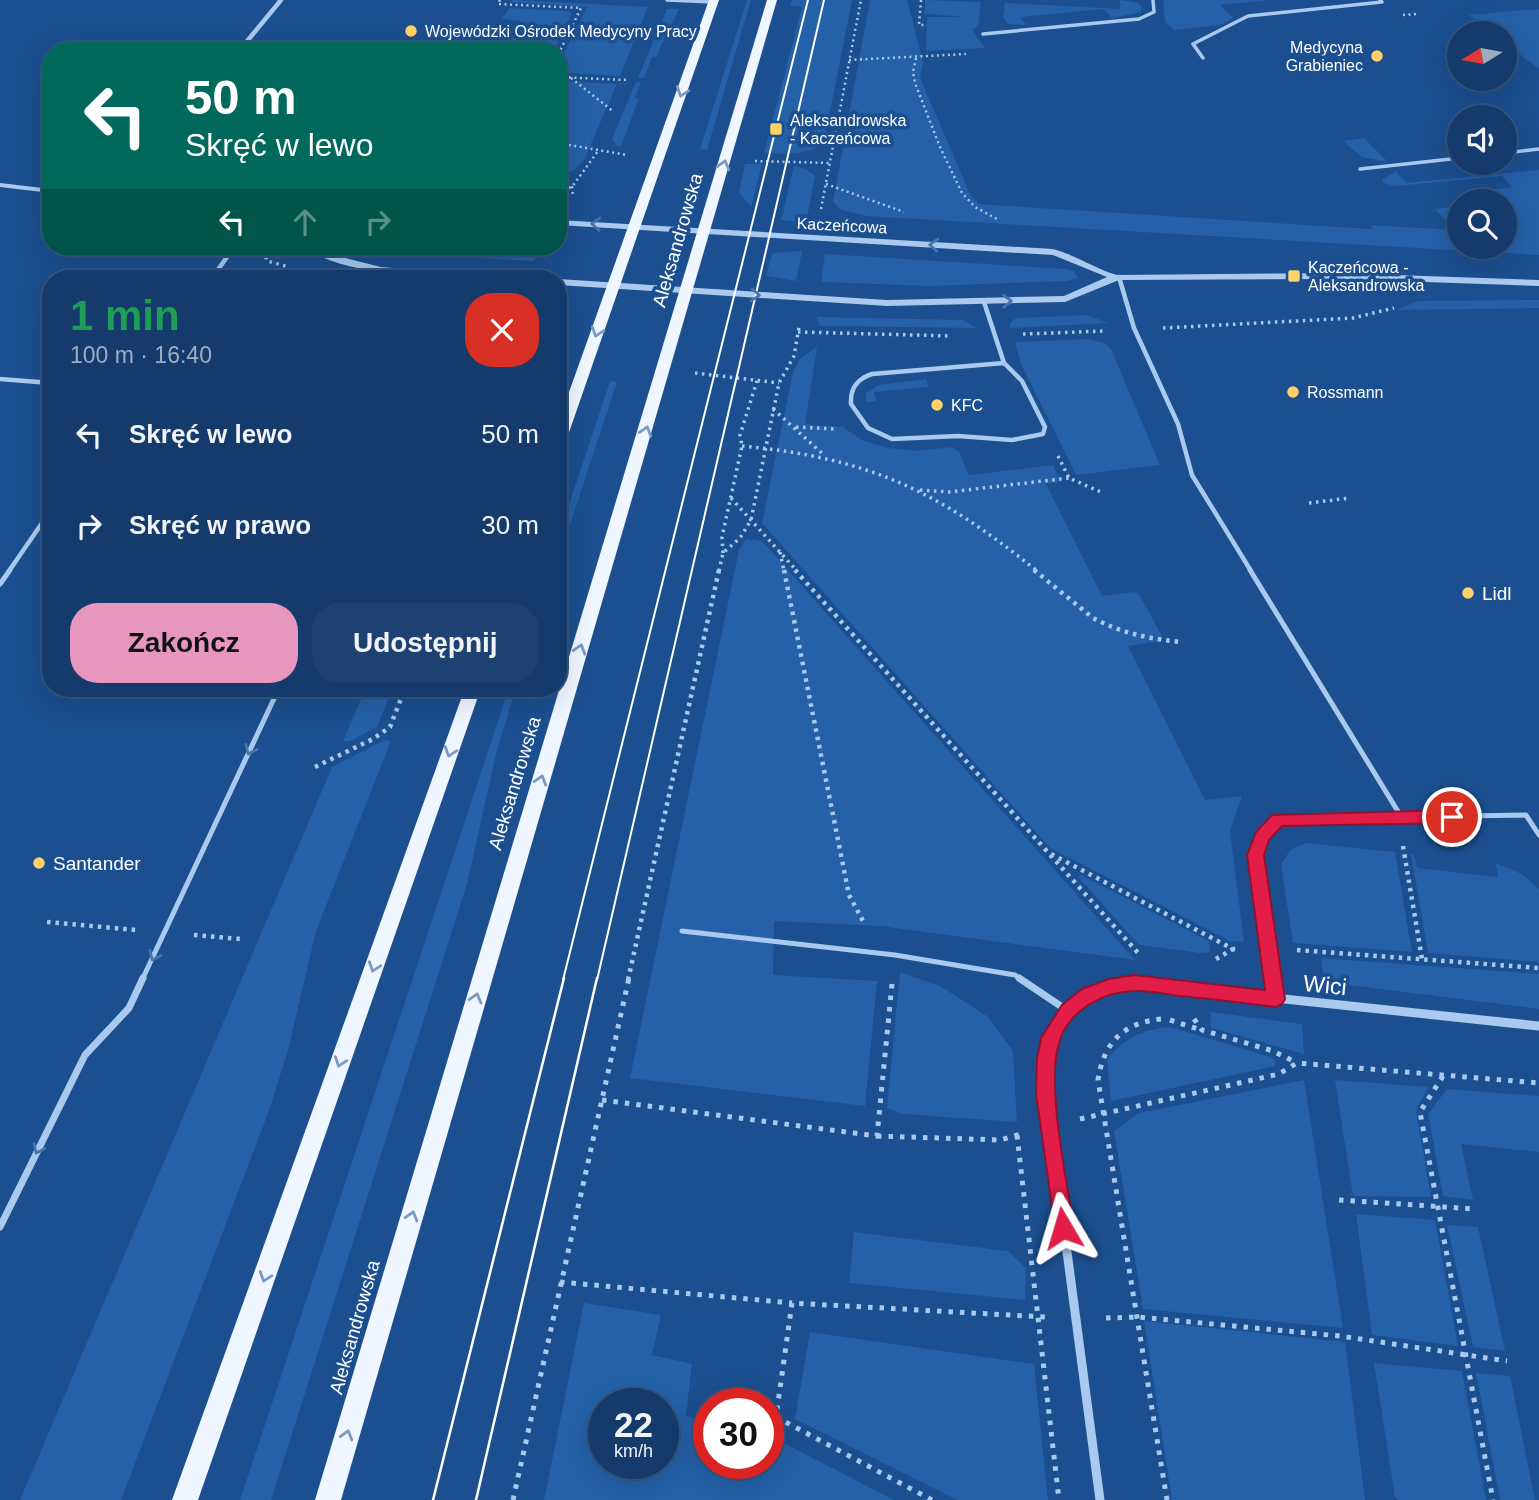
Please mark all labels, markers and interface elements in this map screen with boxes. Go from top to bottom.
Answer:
north arrow [1447,21,1517,91]
map controls [1447,21,1517,259]
marker: Wojewódzki Ośrodek Medycyny Pracy [403,23,419,39]
place label: Wojewódzki Ośrodek Medycyny Pracy [425,23,697,40]
place label: Medycyna Grabieniec [1286,39,1363,74]
marker: Medycyna Grabieniec [1369,48,1385,64]
icon: left [70,70,161,161]
text: 50 m [185,70,297,124]
one-way arrow [676,85,690,97]
button: sound [1447,105,1517,175]
place label: Aleksandrowska - Kaczeńcowa [790,112,907,147]
marker: Aleksandrowska - Kaczeńcowa [768,121,784,137]
text: Skręć w lewo [185,127,374,163]
one-way arrow [716,159,730,171]
street label: Aleksandrowska [648,170,707,310]
button: search [1447,189,1517,259]
icon: left [213,203,251,241]
icon: ahead [286,203,324,241]
icon: right [359,203,397,241]
street label: Kaczeńcowa [796,215,888,236]
one-way arrow [591,217,602,232]
one-way arrow [928,237,939,252]
place label: Kaczeńcowa - Aleksandrowska [1308,259,1425,294]
marker: Kaczeńcowa - Aleksandrowska [1286,268,1302,284]
one-way arrow [750,288,761,303]
text: 1 min [70,292,180,339]
button: close [465,293,539,367]
one-way arrow [1002,294,1013,309]
one-way arrow [591,326,605,338]
text: 100 m · 16:40 [70,342,212,368]
marker: Rossmann [1285,384,1301,400]
place label: Rossmann [1307,384,1383,401]
marker: KFC [929,397,945,413]
place label: KFC [951,397,983,414]
icon: left [70,416,108,454]
text: Skręć w lewo [129,419,292,449]
text: 50 m [481,419,539,449]
one-way arrow [638,425,653,437]
icon: right [70,507,108,545]
text: Skręć w prawo [129,510,311,540]
text: 30 m [481,510,539,540]
place label: Lidl [1482,583,1512,604]
marker: Lidl [1460,585,1476,601]
button: Zakończ [70,603,298,683]
button: Udostępnij [312,603,539,683]
one-way arrow [572,643,587,655]
street label: Aleksandrowska [484,714,545,852]
one-way arrow [244,742,258,755]
one-way arrow [444,746,458,758]
one-way arrow [532,774,547,786]
pin [1422,787,1482,847]
icon: arrive [1433,798,1471,836]
place label: Santander [53,853,141,874]
marker: Santander [31,855,47,871]
one-way arrow [148,948,162,961]
one-way arrow [368,960,382,972]
street label: Wici [1302,970,1348,1000]
one-way arrow [468,992,483,1004]
one-way arrow [335,1056,349,1068]
one-way arrow [33,1142,47,1154]
position arrow [1026,1191,1100,1265]
one-way arrow [403,1211,418,1223]
street label: Aleksandrowska [325,1257,384,1397]
one-way arrow [259,1270,273,1282]
speed limit sign: 30 [693,1388,784,1479]
text: 22 [614,1405,653,1444]
one-way arrow [339,1429,354,1441]
text: km/h [614,1441,653,1461]

